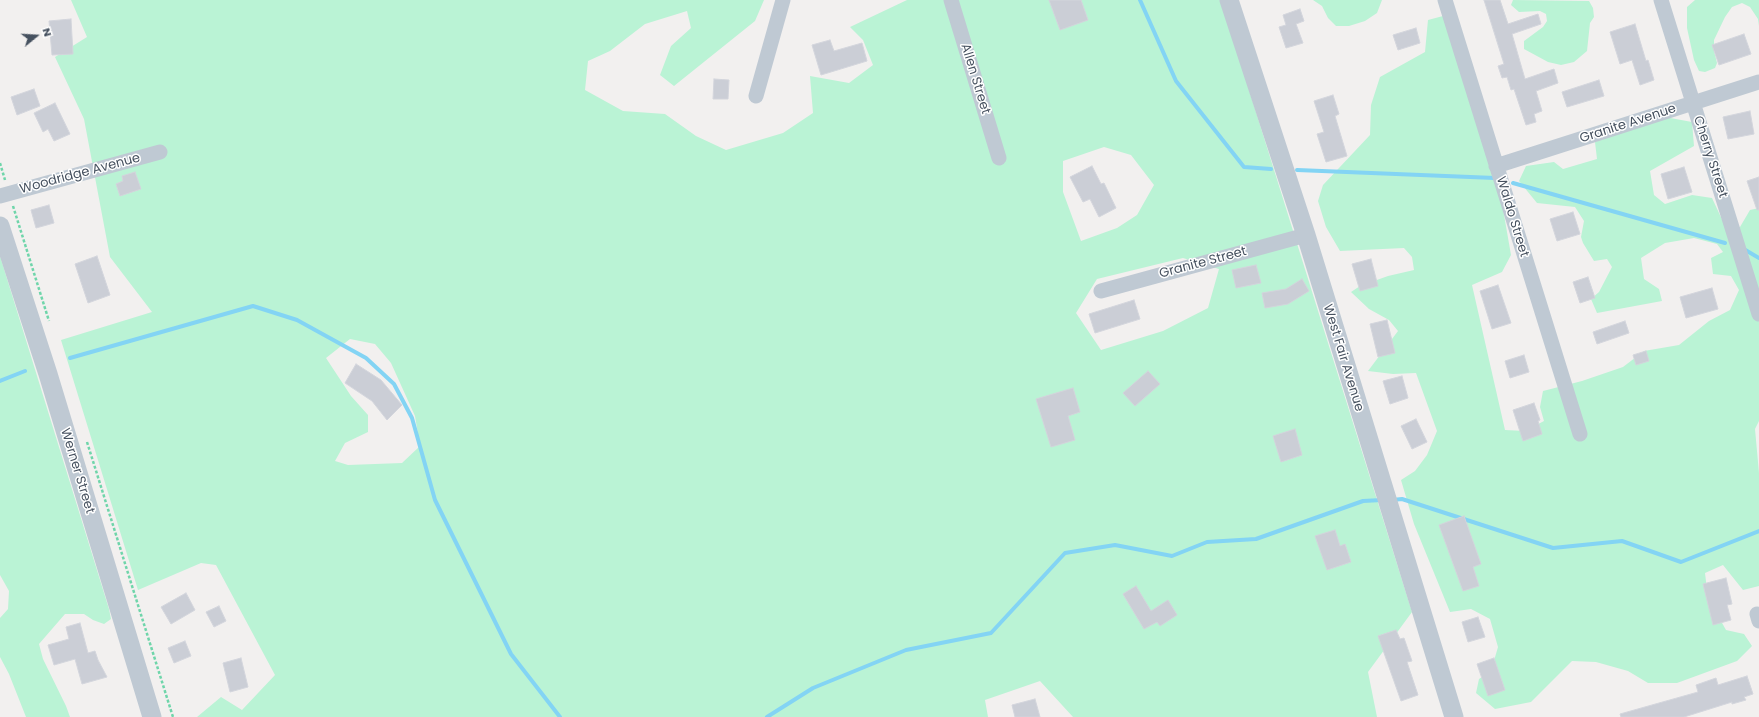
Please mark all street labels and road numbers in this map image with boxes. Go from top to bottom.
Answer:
street label: Allen Street [957,42,993,116]
street label: Granite Avenue [1578,101,1678,147]
street label: Cherry Street [1689,114,1731,200]
street label: Woodridge Avenue [18,150,142,198]
street label: Waldo Street [1492,175,1532,259]
street label: Granite Street [1158,244,1248,282]
street label: West Fair Avenue [1319,302,1367,414]
street label: Werner Street [57,426,97,516]

